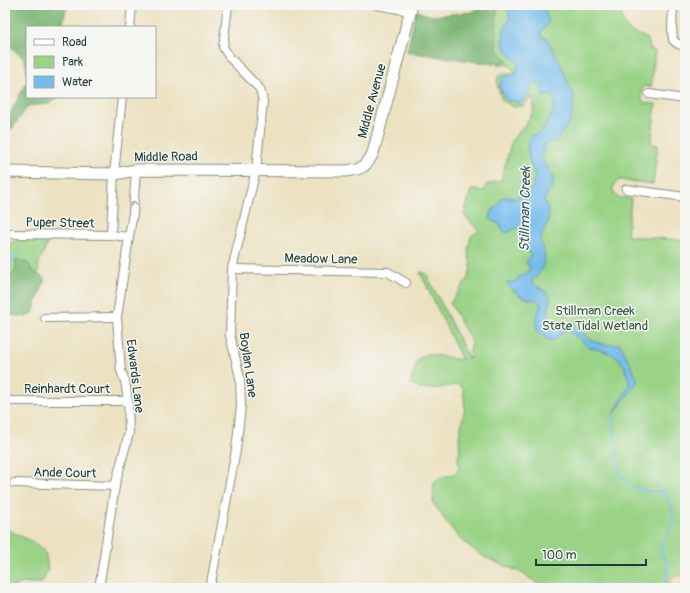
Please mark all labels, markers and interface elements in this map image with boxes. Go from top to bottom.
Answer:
legend [26,26,156,98]
text: Road [62,35,87,50]
text: Park [62,55,83,70]
street label: Middle Avenue [354,61,390,140]
text: Water [62,75,93,90]
street label: Middle Road [134,148,198,166]
water label: Stillman Creek [516,165,534,252]
one-way arrow [130,201,138,207]
street label: Puper Street [25,214,95,232]
street label: Meadow Lane [284,250,358,268]
park label: Stillman Creek State Tidal Wetland [542,303,648,334]
street label: Boylan Lane [236,331,261,399]
street label: Edwards Lane [123,338,148,414]
street label: Reinhardt Court [24,381,111,397]
street label: Ande Court [33,464,97,482]
scale bar [536,541,646,567]
text: 100 m [542,548,577,563]

